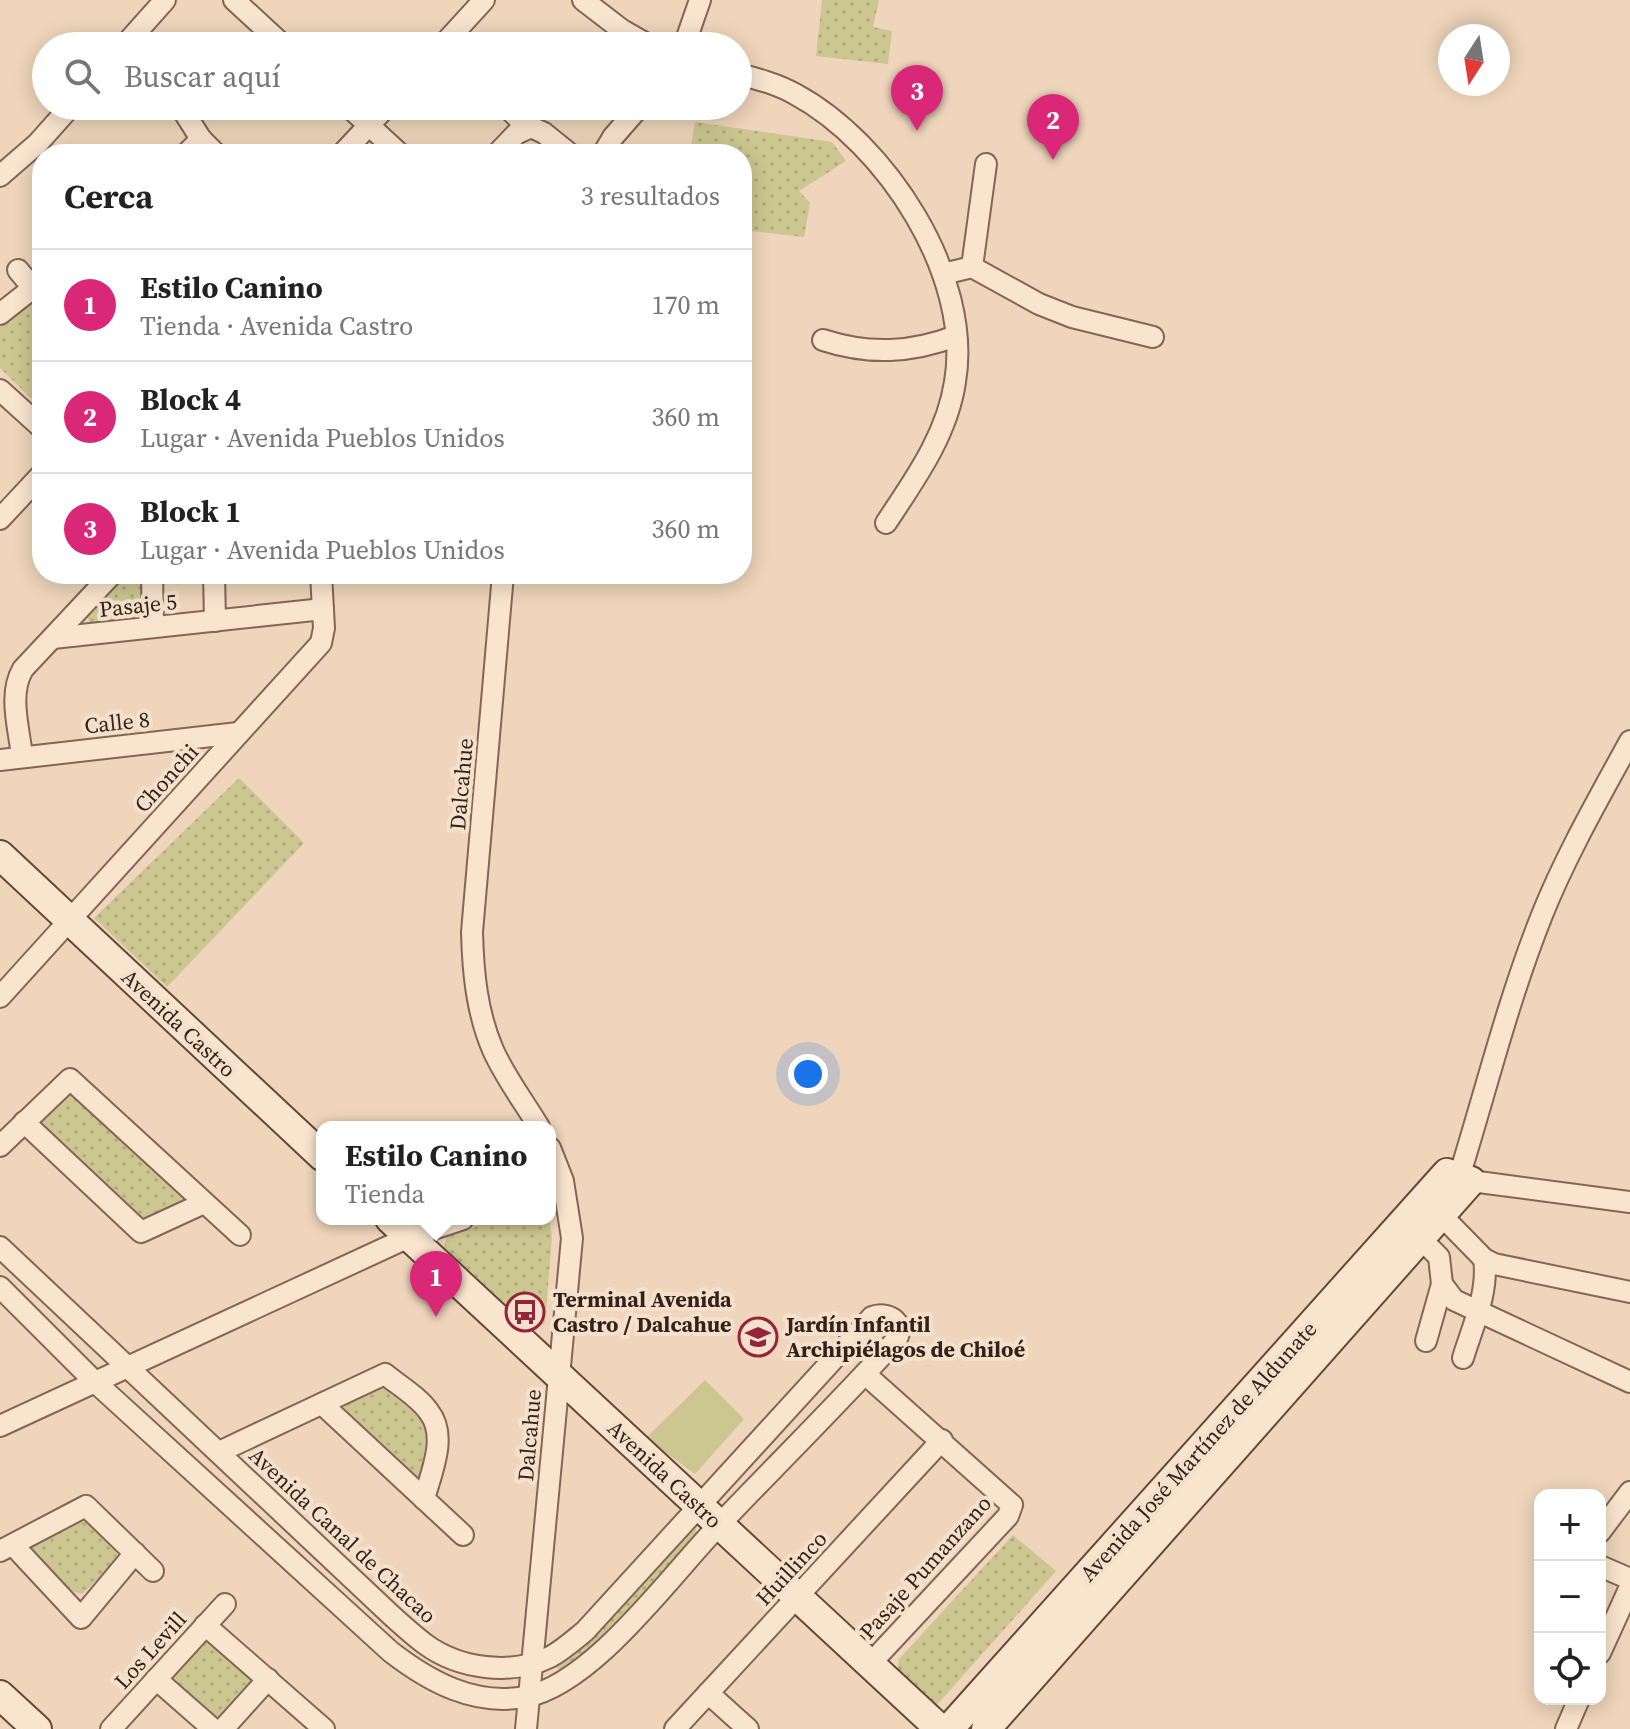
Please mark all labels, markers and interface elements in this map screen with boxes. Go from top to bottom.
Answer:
north arrow [1438,24,1510,96]
search box [32,32,752,120]
icon: search [60,54,104,98]
text: Buscar aquí [124,56,281,97]
pin: 3 [891,65,943,131]
pin: 2 [1027,94,1079,160]
text: Cerca [64,173,153,219]
text: 3 resultados [581,178,720,214]
text: Estilo Canino [140,267,323,308]
text: 1 [83,287,97,323]
text: 170 m [652,287,720,323]
text: Tienda · Avenida Castro [140,308,413,344]
text: Block 4 [140,379,241,420]
text: 2 [83,399,97,435]
text: 360 m [652,399,720,435]
text: Lugar · Avenida Pueblos Unidos [140,420,505,456]
text: Block 1 [140,491,241,532]
text: 3 [83,511,97,547]
text: 360 m [652,511,720,547]
text: Lugar · Avenida Pueblos Unidos [140,532,505,568]
street label: Pasaje 5 [97,586,179,624]
street label: Calle 8 [83,704,151,740]
street label: Chonchi [127,737,205,819]
street label: Dalcahue [442,737,480,831]
street label: Avenida Castro [115,962,243,1084]
your location [788,1054,828,1094]
popup [316,1121,556,1225]
text: Estilo Canino [345,1135,527,1176]
text: Tienda [345,1176,425,1212]
pin: 1 [410,1251,462,1317]
place label: Terminal Avenida Castro / Dalcahue [553,1284,732,1339]
bus stop icon: Terminal Avenida Castro / Dalcahue [504,1291,546,1333]
place label: Jardín Infantil Archipiélagos de Chiloé [784,1309,1025,1364]
street label: Avenida José Martínez de Aldunate [1073,1314,1323,1588]
school or university icon: Jardín Infantil Archipiélagos de Chiloé [737,1316,779,1358]
street label: Dalcahue [510,1388,548,1482]
street label: Avenida Castro [601,1413,729,1535]
street label: Avenida Canal de Chacao [243,1440,443,1630]
street label: Pasaje Pumanzano [852,1489,998,1645]
map controls [1534,1489,1606,1705]
button: + [1534,1489,1606,1561]
street label: Huillinco [749,1524,833,1612]
button: − [1534,1561,1606,1633]
street label: Los Levill [107,1605,193,1695]
button: locate [1534,1633,1606,1705]

